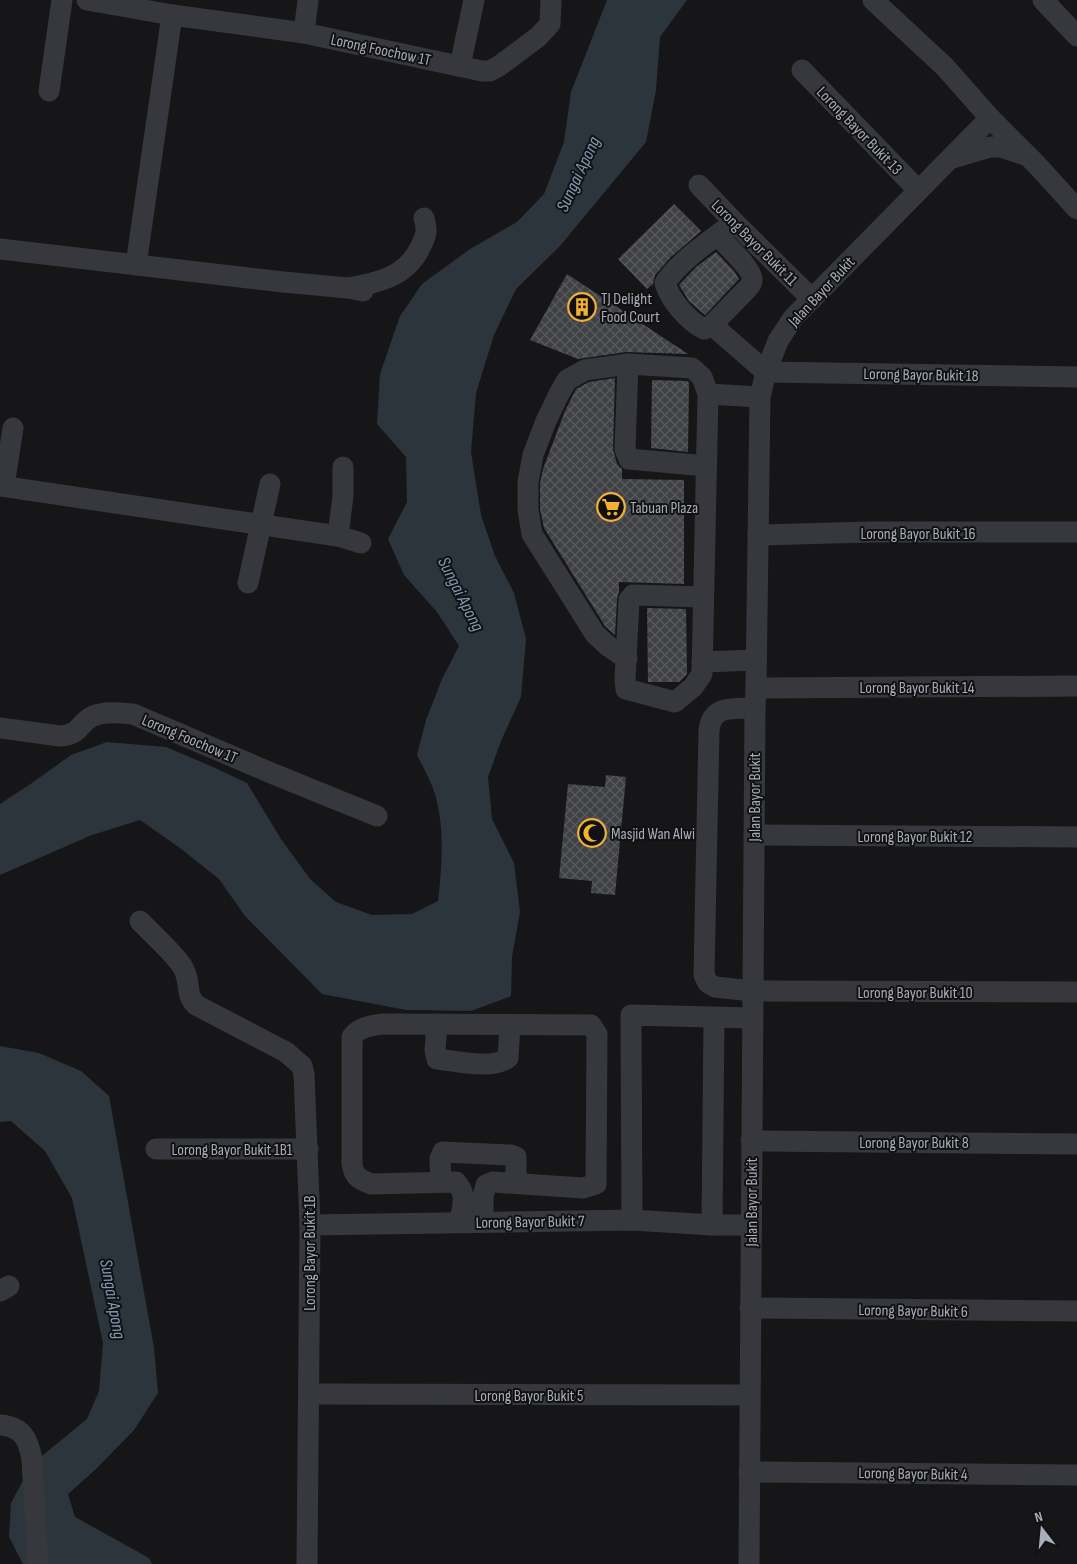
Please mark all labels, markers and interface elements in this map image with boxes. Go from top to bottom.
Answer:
street label: Lorong Foochow 1T [329,31,433,70]
street label: Lorong Bayor Bukit 13 [812,83,906,179]
water label: Sungai Apong [552,133,605,215]
street label: Lorong Bayor Bukit 11 [707,196,801,290]
street label: Jalan Bayor Bukit [784,253,859,332]
place label: TJ Delight Food Court [601,290,660,327]
building icon: TJ Delight Food Court [567,292,597,322]
street label: Lorong Bayor Bukit 18 [863,365,979,386]
supermarket icon: Tabuan Plaza [596,492,626,522]
place label: Tabuan Plaza [630,499,698,518]
street label: Lorong Bayor Bukit 16 [860,525,976,544]
water label: Sungai Apong [433,554,488,635]
street label: Lorong Bayor Bukit 14 [860,679,975,698]
street label: Lorong Foochow 1T [139,711,240,768]
street label: Jalan Bayor Bukit [746,752,765,842]
mosque icon: Masjid Wan Alwi [577,818,607,848]
place label: Masjid Wan Alwi [611,825,695,844]
street label: Lorong Bayor Bukit 12 [858,828,972,847]
street label: Lorong Bayor Bukit 10 [857,984,973,1003]
street label: Lorong Bayor Bukit 8 [859,1134,969,1153]
street label: Lorong Bayor Bukit 1B1 [172,1141,293,1160]
street label: Jalan Bayor Bukit [743,1157,762,1247]
street label: Lorong Bayor Bukit 1B [301,1195,320,1311]
street label: Lorong Bayor Bukit 7 [475,1212,585,1233]
water label: Sungai Apong [95,1258,130,1341]
street label: Lorong Bayor Bukit 6 [858,1301,968,1322]
street label: Lorong Bayor Bukit 5 [475,1387,583,1406]
street label: Lorong Bayor Bukit 4 [858,1464,968,1485]
north arrow [1017,1504,1067,1554]
text: N [1033,1508,1044,1526]

